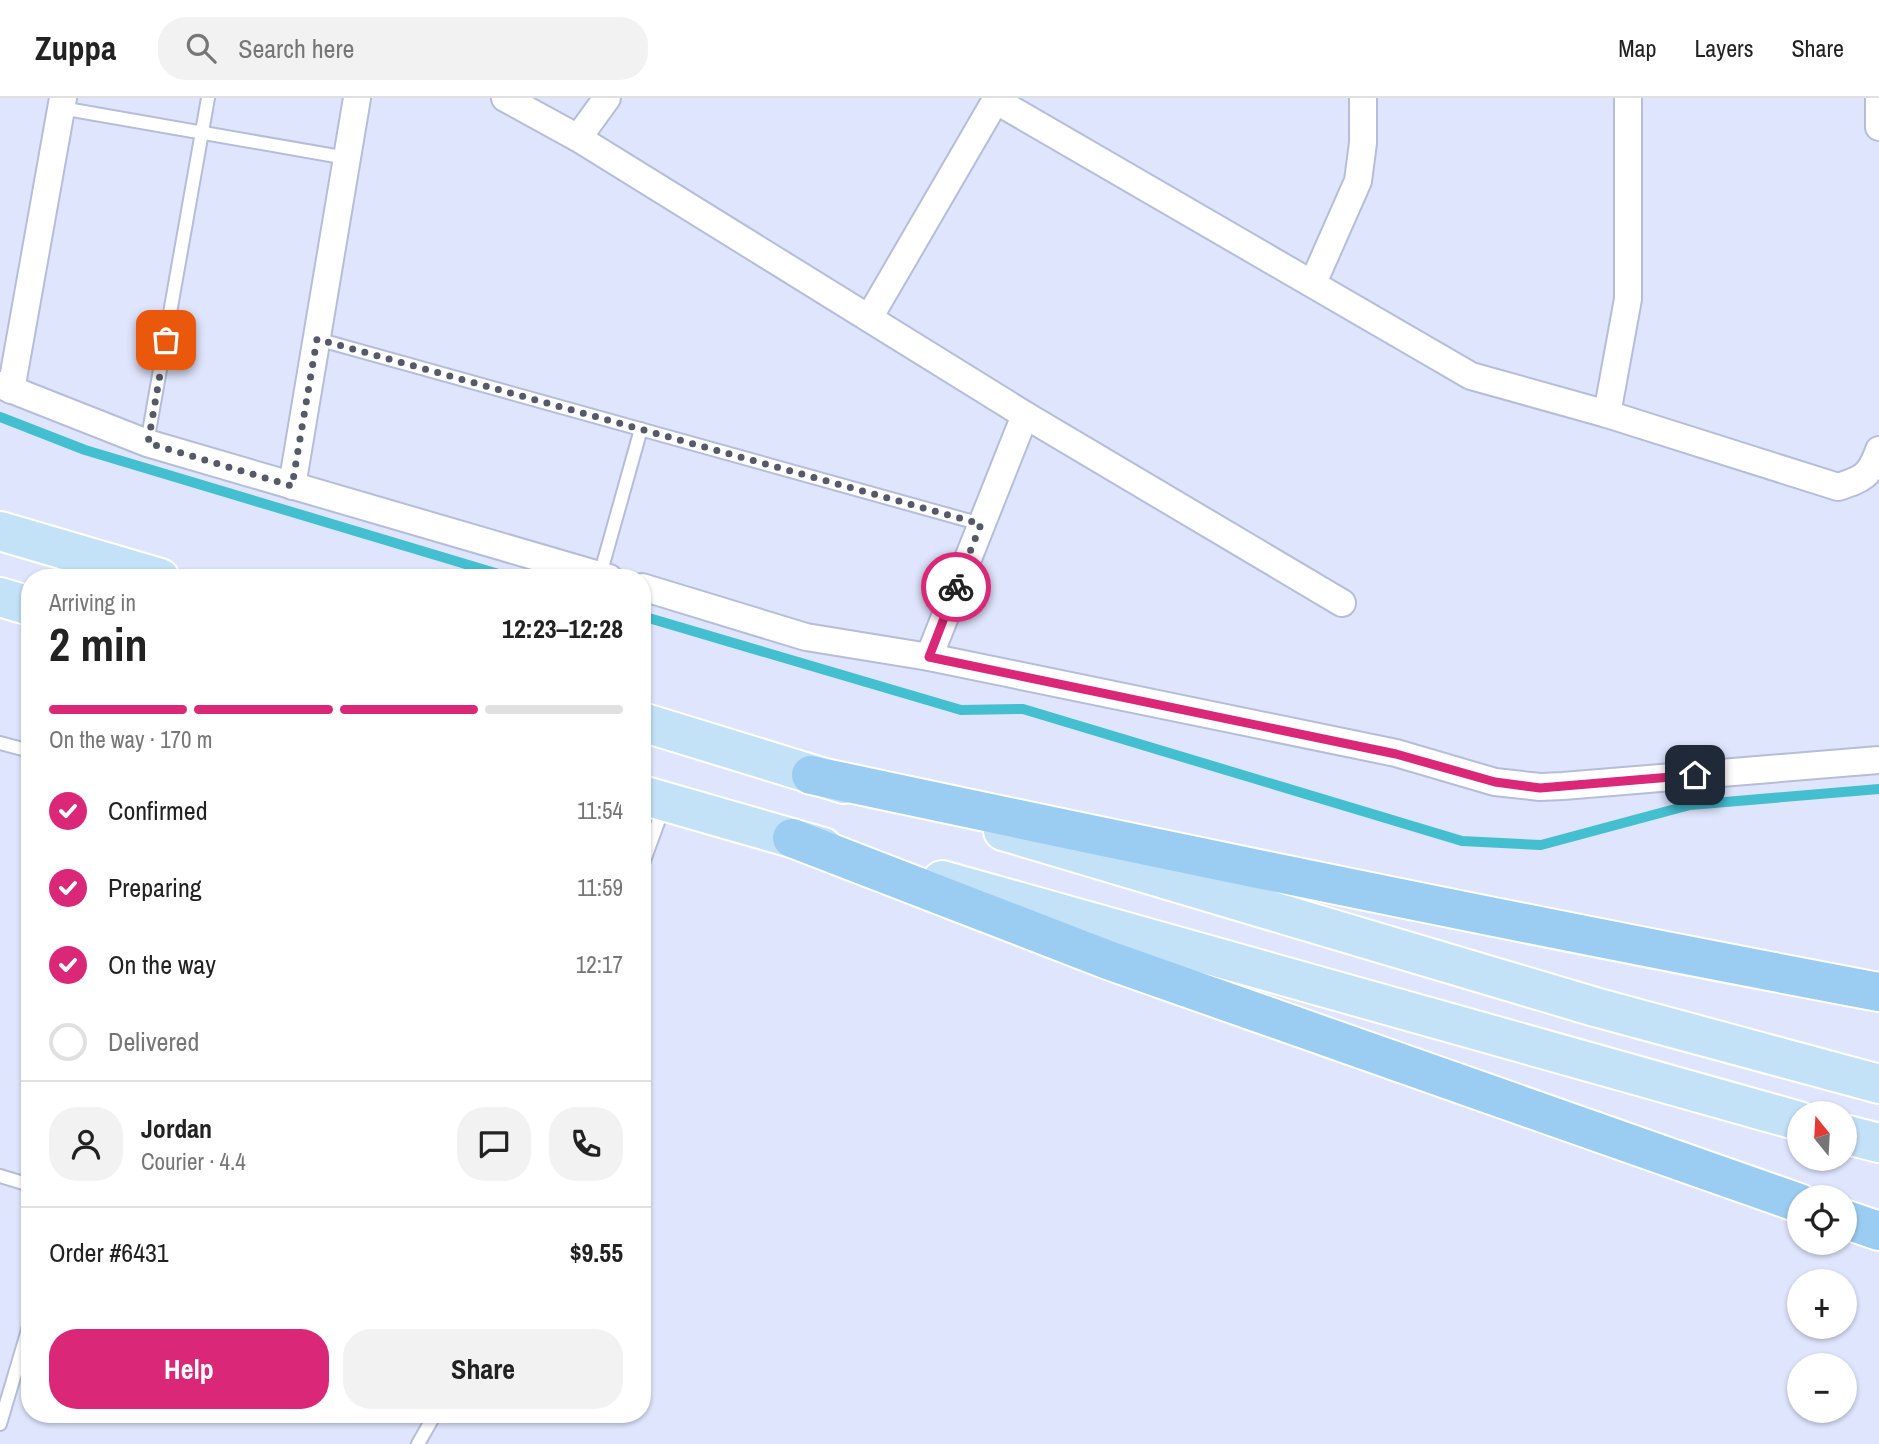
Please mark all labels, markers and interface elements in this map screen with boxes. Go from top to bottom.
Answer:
search box [158,17,648,80]
text: Zuppa [35,26,116,70]
icon: search [182,29,220,67]
text: Search here [238,31,354,66]
text: Map [1618,32,1656,64]
text: Layers [1694,32,1753,64]
text: Share [1791,32,1844,64]
pin [136,310,196,370]
icon: bag [147,321,185,359]
courier [921,552,991,622]
icon: bike [937,568,975,606]
text: Arriving in [49,587,136,618]
text: 12:23–12:28 [502,611,623,646]
text: 2 min [49,613,148,675]
text: On the way · 170 m [49,724,213,755]
pin [1665,745,1725,805]
icon: home [1676,756,1714,794]
icon: check [49,792,87,830]
text: Confirmed [108,793,208,828]
text: 11:54 [577,795,623,826]
icon: check [49,869,87,907]
text: Preparing [108,870,202,905]
text: 11:59 [577,872,623,903]
icon: check [49,946,87,984]
text: On the way [108,947,216,982]
text: 12:17 [576,949,623,980]
text: Delivered [108,1024,199,1059]
north arrow [1787,1101,1857,1171]
map controls [1787,1101,1857,1423]
button: person [49,1107,123,1181]
button: chat [457,1107,531,1181]
button: phone [549,1107,623,1181]
text: Jordan [141,1111,212,1146]
text: Courier · 4.4 [141,1146,246,1177]
button: locate [1787,1185,1857,1255]
text: Order #6431 [49,1235,169,1270]
text: $9.55 [570,1235,623,1270]
button: + [1787,1269,1857,1339]
button: Help [49,1329,329,1409]
button: Share [343,1329,623,1409]
button: − [1787,1353,1857,1423]

